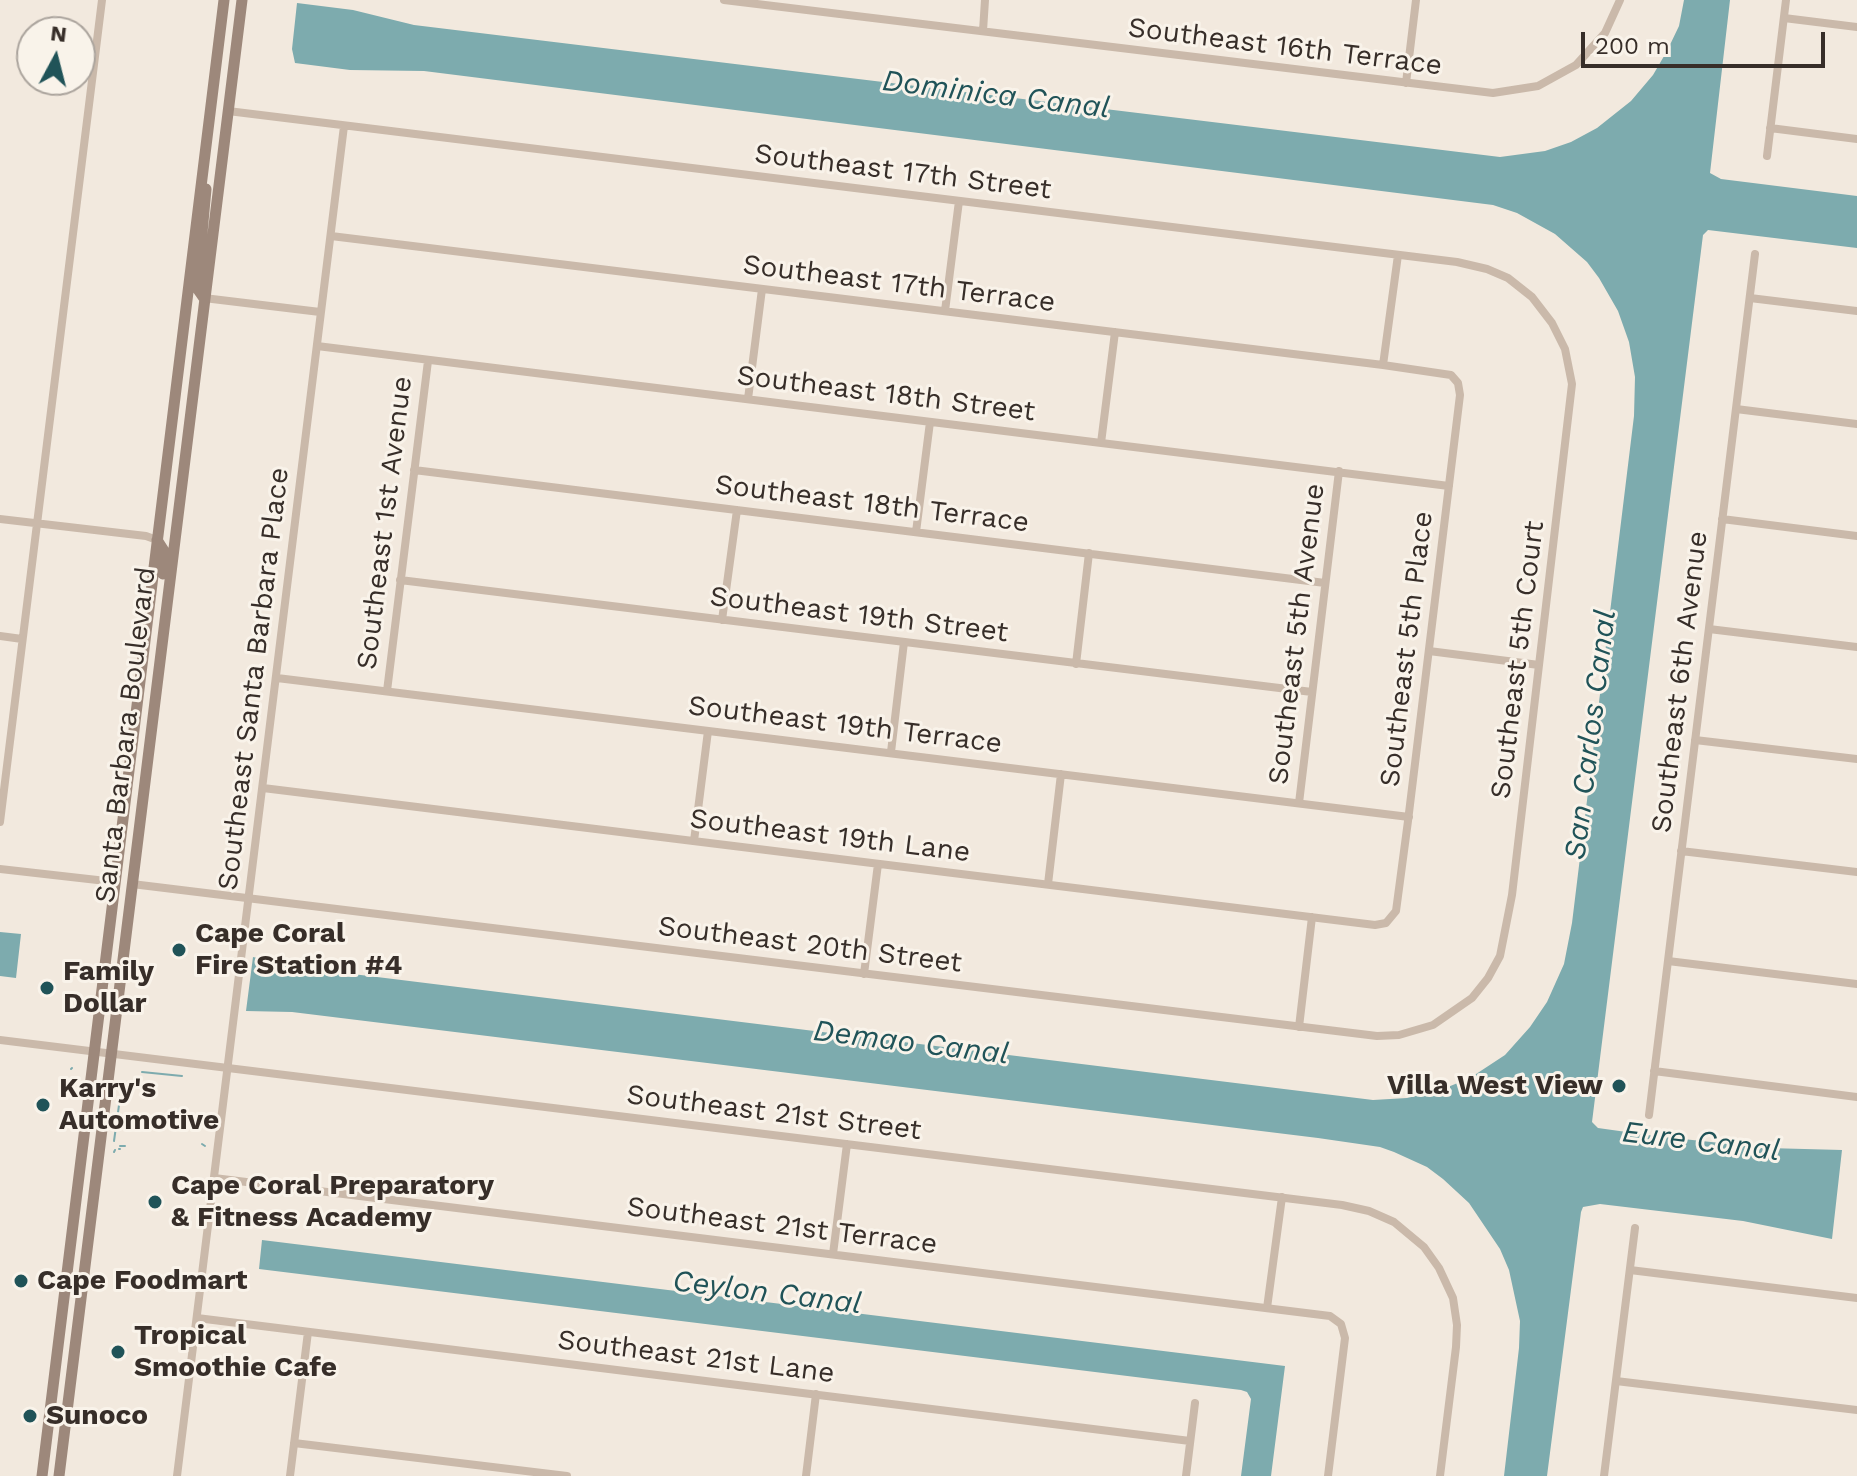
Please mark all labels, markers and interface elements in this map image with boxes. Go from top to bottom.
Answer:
street label: Southeast 16th Terrace [1126,11,1444,83]
north arrow [16,16,96,96]
scale bar [1585,16,1829,66]
text: N [49,20,68,47]
text: 200 m [1595,32,1670,60]
water label: Dominica Canal [880,63,1112,127]
street label: Southeast 17th Street [753,137,1053,207]
street label: Southeast 17th Terrace [741,248,1057,320]
street label: Southeast 18th Street [735,359,1037,429]
street label: Southeast 1st Avenue [350,374,420,672]
street label: Southeast Santa Barbara Place [211,466,297,892]
street label: Southeast 18th Terrace [713,468,1031,540]
street label: Southeast 5th Avenue [1262,482,1332,786]
street label: Southeast 5th Place [1373,509,1441,789]
street label: Southeast 5th Court [1484,519,1552,801]
street label: Southeast 6th Avenue [1645,529,1715,835]
street label: Santa Barbara Boulevard [89,565,163,905]
street label: Southeast 19th Street [708,580,1010,650]
water label: San Carlos Canal [1558,608,1624,862]
street label: Southeast 19th Terrace [686,689,1004,761]
street label: Southeast 19th Lane [688,802,972,870]
street label: Southeast 20th Street [656,910,964,980]
place label: Cape Coral Fire Station #4 [195,917,402,983]
marker: Cape Coral Fire Station #4 [170,941,188,959]
place label: Family Dollar [63,955,154,1021]
marker: Family Dollar [38,979,56,997]
water label: Demao Canal [811,1013,1011,1073]
place label: Villa West View [1387,1069,1603,1103]
place label: Karry's Automotive [59,1072,219,1138]
marker: Villa West View [1610,1077,1628,1095]
street label: Southeast 21st Street [625,1078,923,1148]
marker: Karry's Automotive [34,1096,52,1114]
water label: Eure Canal [1620,1114,1782,1170]
place label: Cape Coral Preparatory & Fitness Academy [171,1169,494,1235]
street label: Southeast 21st Terrace [625,1190,939,1262]
marker: Cape Coral Preparatory & Fitness Academy [146,1193,164,1211]
place label: Cape Foodmart [37,1264,247,1298]
water label: Ceylon Canal [670,1264,864,1322]
marker: Cape Foodmart [12,1272,30,1290]
place label: Tropical Smoothie Cafe [134,1319,337,1385]
street label: Southeast 21st Lane [556,1323,836,1391]
marker: Tropical Smoothie Cafe [109,1343,127,1361]
place label: Sunoco [46,1399,148,1433]
marker: Sunoco [21,1407,39,1425]

